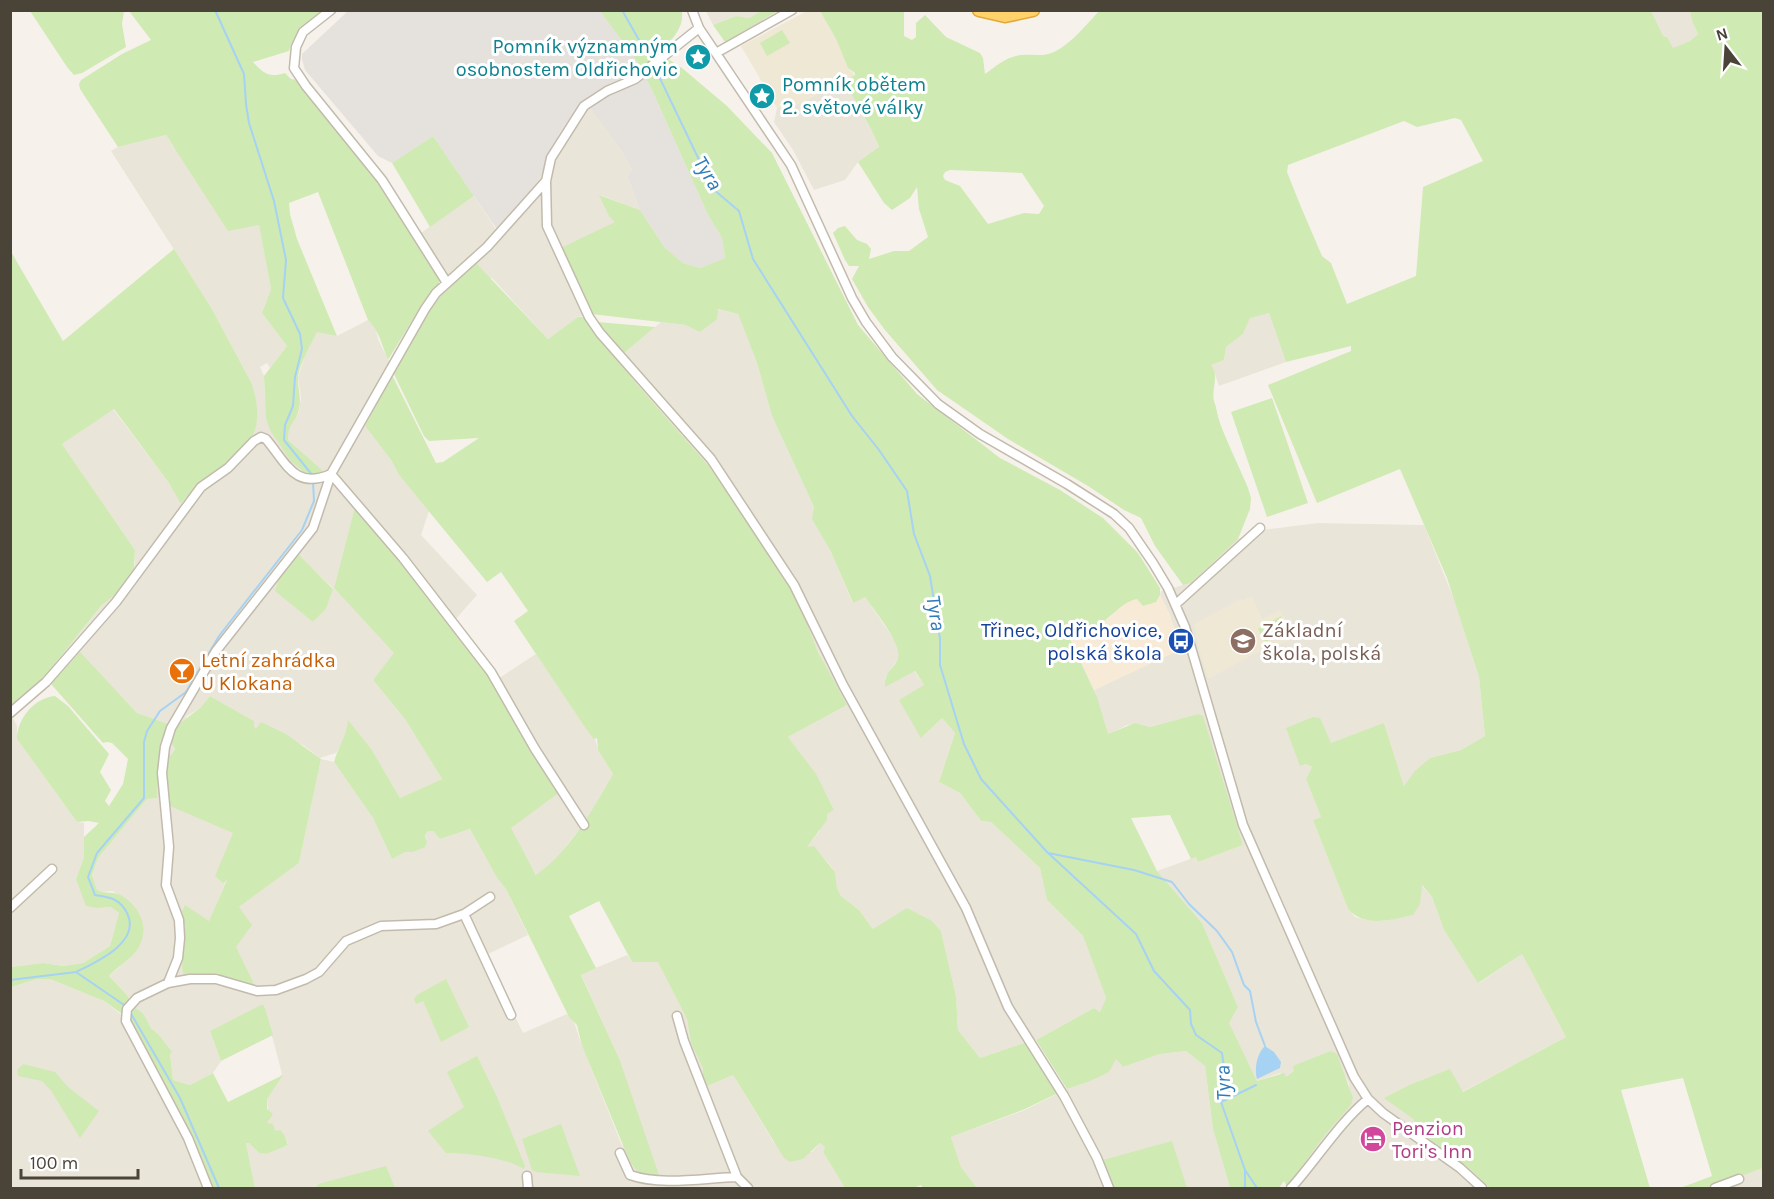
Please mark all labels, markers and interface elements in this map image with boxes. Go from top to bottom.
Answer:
north arrow [1696,18,1756,78]
text: N [1713,23,1730,45]
place label: Pomník významným osobnostem Oldřichovic [456,35,678,81]
place icon: Pomník významným osobnostem Oldřichovic [683,42,713,72]
place label: Pomník obětem 2. světové války [782,73,926,119]
place icon: Pomník obětem 2. světové války [747,81,777,111]
water label: Tyra [689,152,727,194]
water label: Tyra [921,594,951,632]
place label: Třinec, Oldřichovice, polská škola [981,619,1162,665]
place label: Základní škola, polská [1262,619,1381,665]
bus stop icon: Třinec, Oldřichovice, polská škola [1166,626,1196,656]
school or university icon: Základní škola, polská [1228,626,1258,656]
place label: Letní zahrádka U Klokana [201,649,336,695]
bar icon: Letní zahrádka U Klokana [167,656,197,686]
water label: Tyra [1210,1065,1236,1101]
place label: Penzion Tori's Inn [1392,1117,1472,1163]
hotel icon: Penzion Tori's Inn [1358,1124,1388,1154]
scale bar [21,1142,138,1180]
text: 100 m [30,1152,78,1174]

